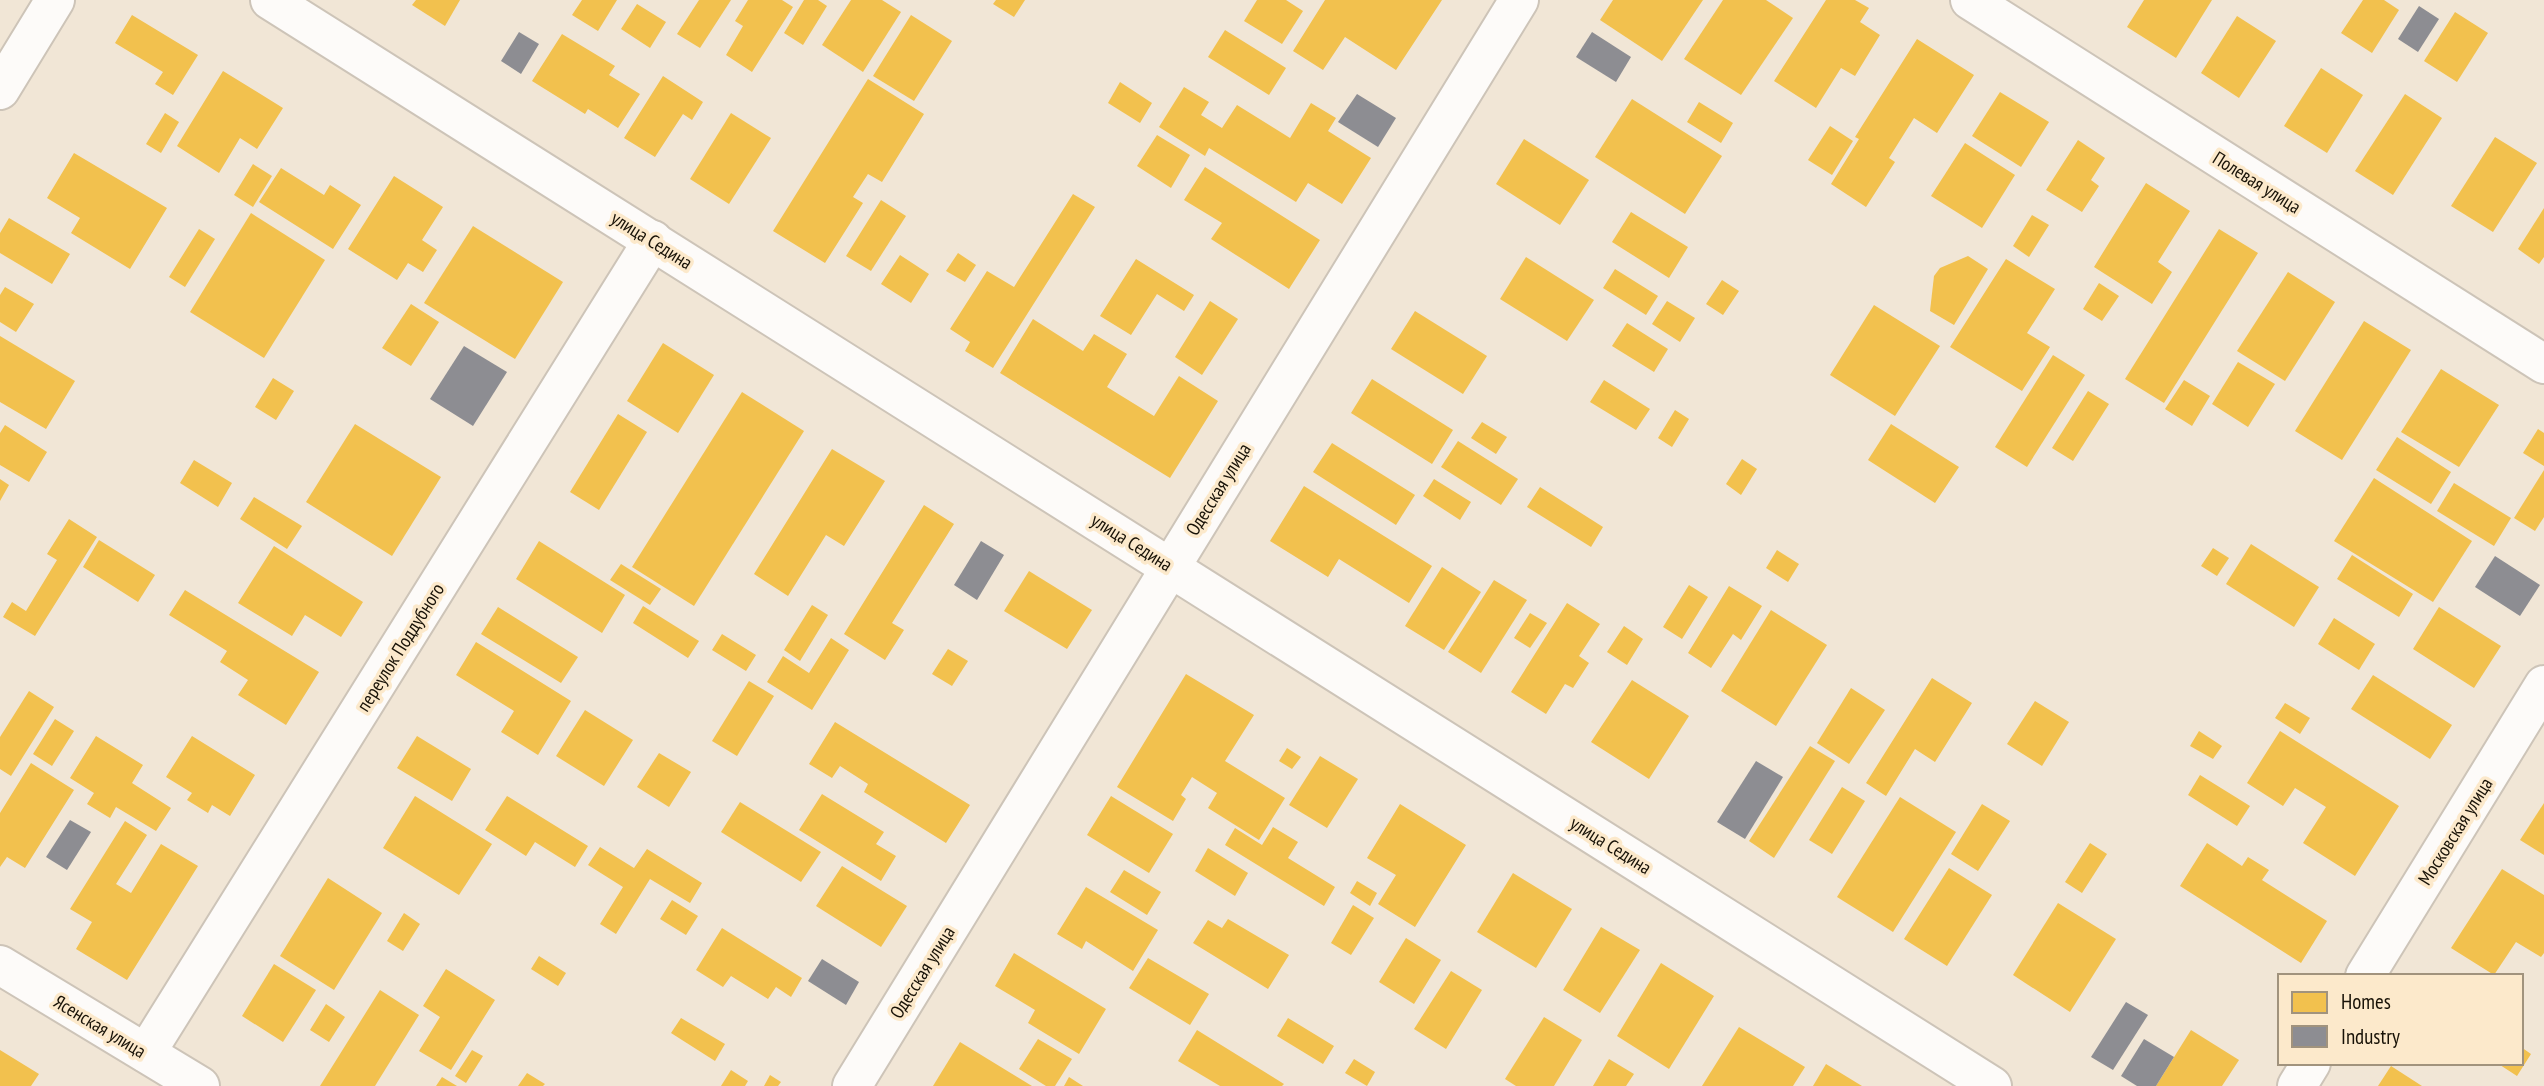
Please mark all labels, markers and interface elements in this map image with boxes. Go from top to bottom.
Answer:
street label: Полевая улица [2209,146,2305,218]
street label: улица Седина [607,206,697,274]
street label: Одесская улица [1180,438,1256,540]
street label: улица Седина [1087,508,1177,576]
street label: переулок Поддубного [351,578,449,716]
street label: Московская улица [2412,773,2498,889]
street label: улица Седина [1566,811,1656,879]
street label: Одесская улица [884,921,960,1023]
legend [2278,974,2523,1065]
text: Homes [2341,988,2391,1015]
street label: Ясенская улица [50,989,150,1063]
text: Industry [2341,1023,2400,1050]

